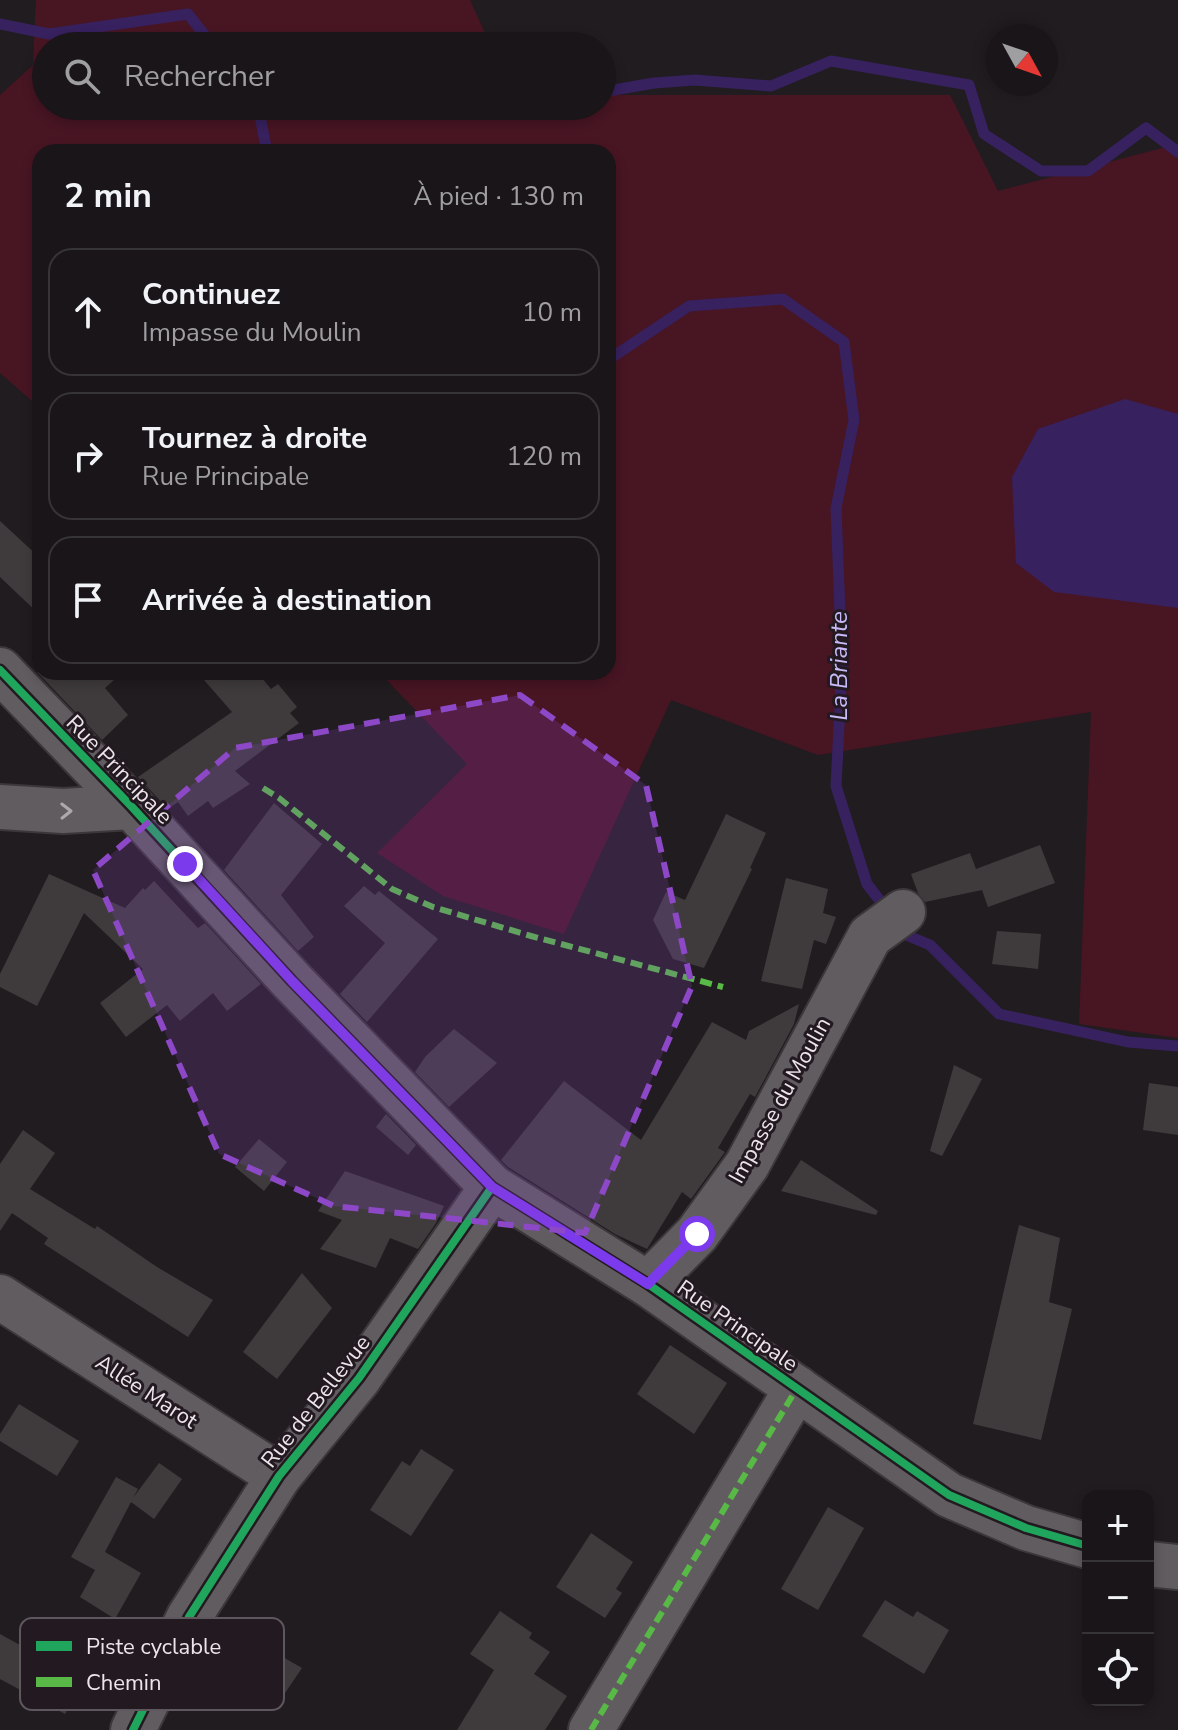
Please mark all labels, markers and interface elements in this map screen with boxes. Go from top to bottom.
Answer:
north arrow [986,24,1058,96]
search box [32,32,616,120]
icon: search [60,54,104,98]
text: Rechercher [124,56,275,97]
text: 2 min [64,173,152,219]
text: À pied · 130 m [413,179,584,214]
text: Continuez [142,274,281,315]
icon: ahead [66,290,110,334]
text: 10 m [522,295,582,330]
text: Impasse du Moulin [142,315,362,350]
text: Tournez à droite [142,418,367,459]
icon: right [66,434,110,478]
text: 120 m [506,439,582,474]
text: Rue Principale [142,459,309,494]
icon: arrive [66,578,110,622]
text: Arrivée à destination [142,580,432,621]
water label: La Briante [823,611,855,721]
street label: Rue Principale [59,708,179,831]
one-way arrow [60,802,73,819]
route end [167,846,203,882]
street label: Impasse du Moulin [722,1012,838,1189]
route start [679,1216,715,1252]
street label: Rue Principale [671,1273,804,1379]
street label: Rue de Bellevue [254,1329,377,1474]
street label: Allée Marot [90,1348,204,1436]
map controls [1082,1490,1154,1706]
button: + [1082,1490,1154,1562]
button: − [1082,1562,1154,1634]
legend [20,1618,284,1710]
text: Piste cyclable [86,1632,221,1662]
button: locate [1082,1634,1154,1706]
text: Chemin [86,1668,161,1698]

